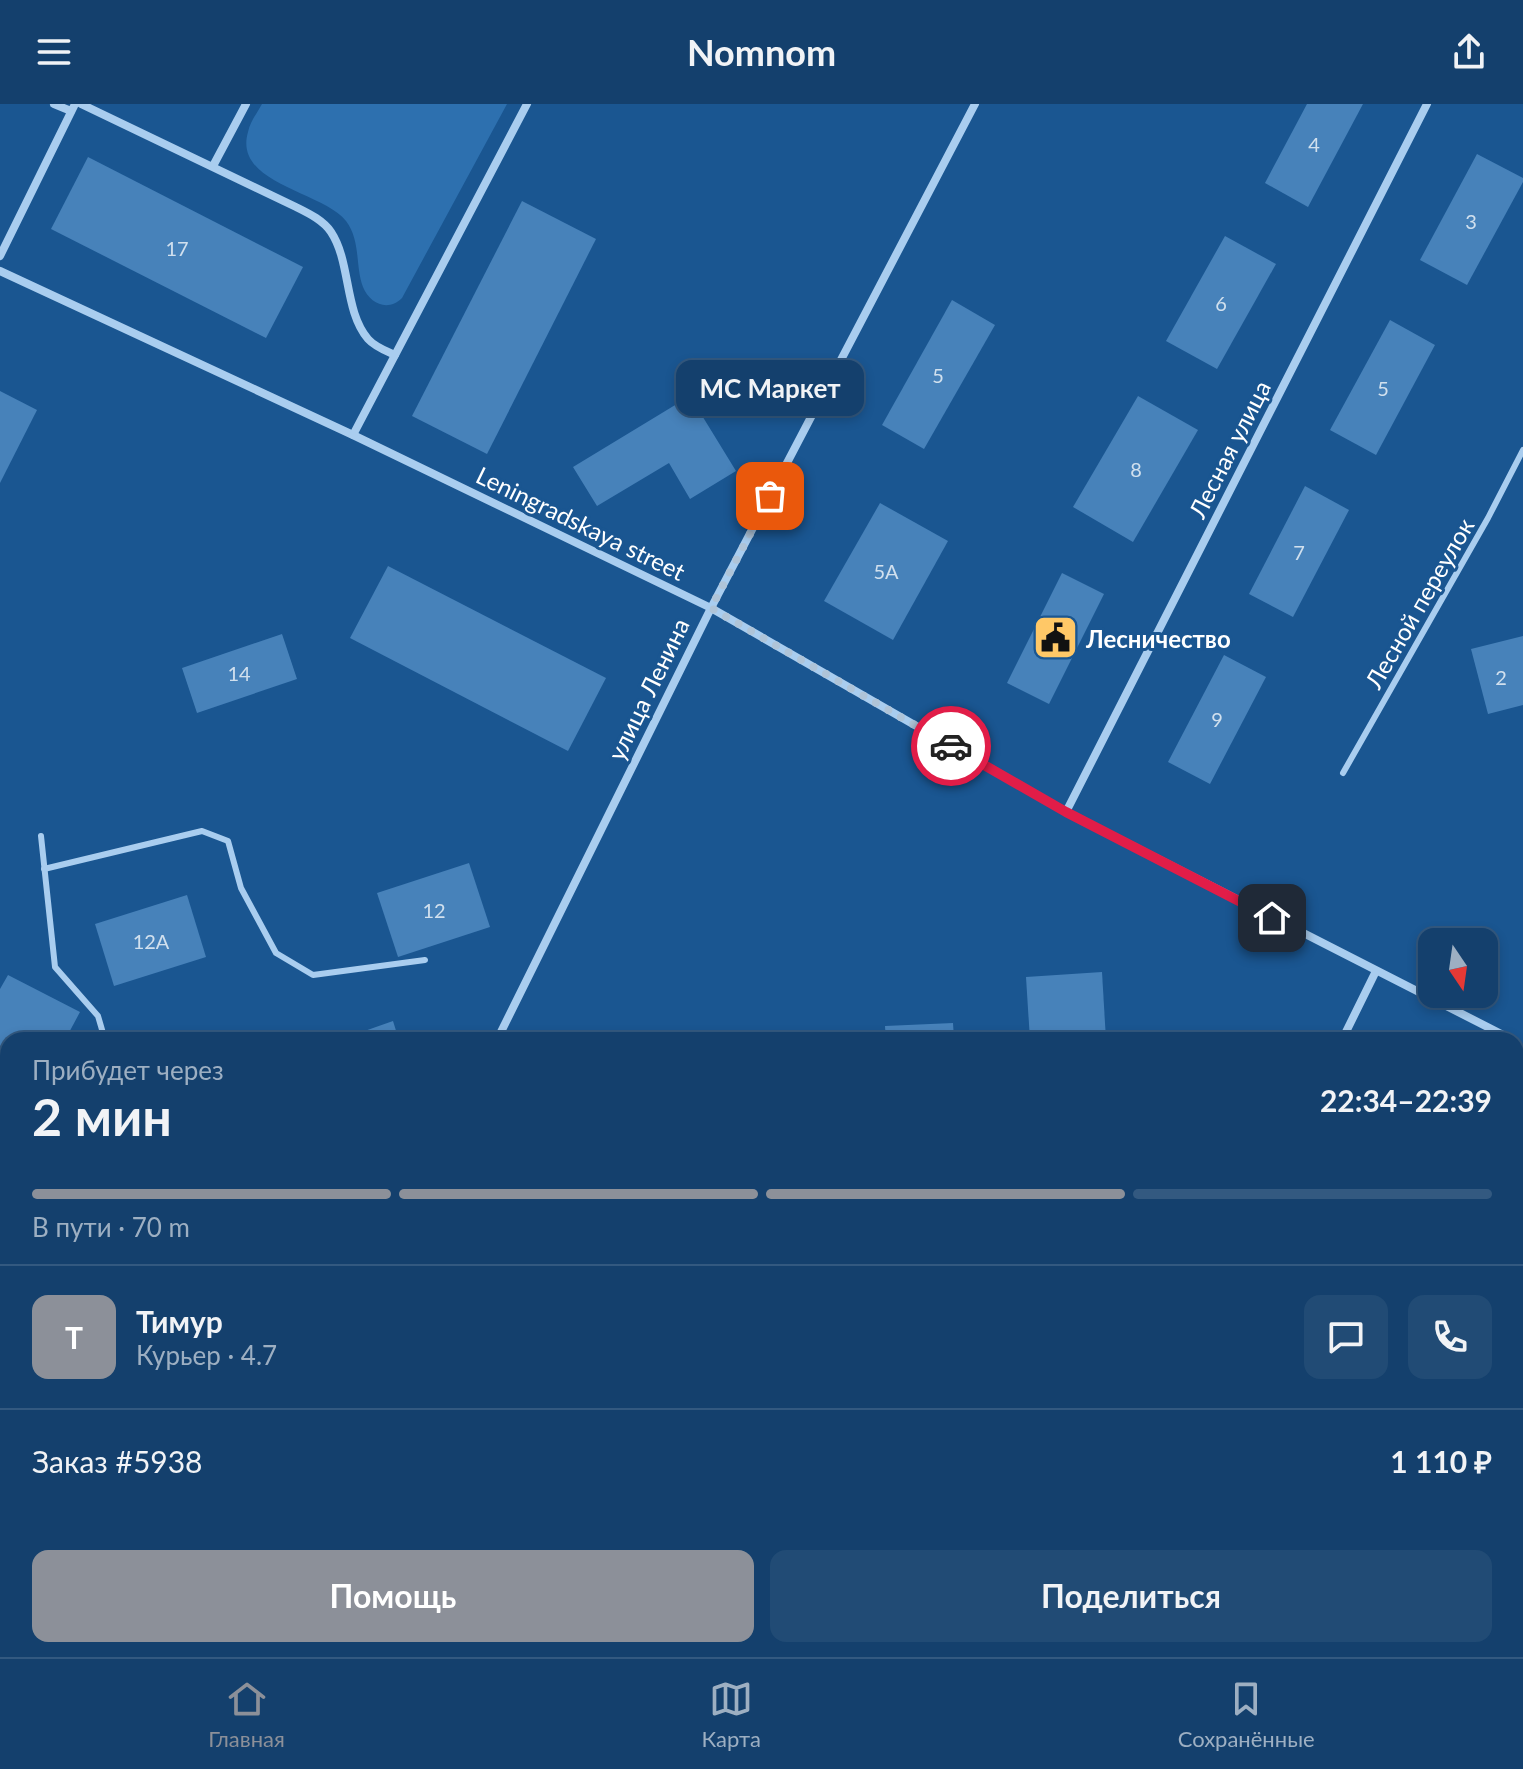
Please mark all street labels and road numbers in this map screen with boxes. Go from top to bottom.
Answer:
street label: Лесная улица [1182,376,1276,523]
street label: Leningradskaya street [472,460,690,586]
street label: Лесной переулок [1358,512,1480,694]
street label: улица Ленина [601,613,695,765]

